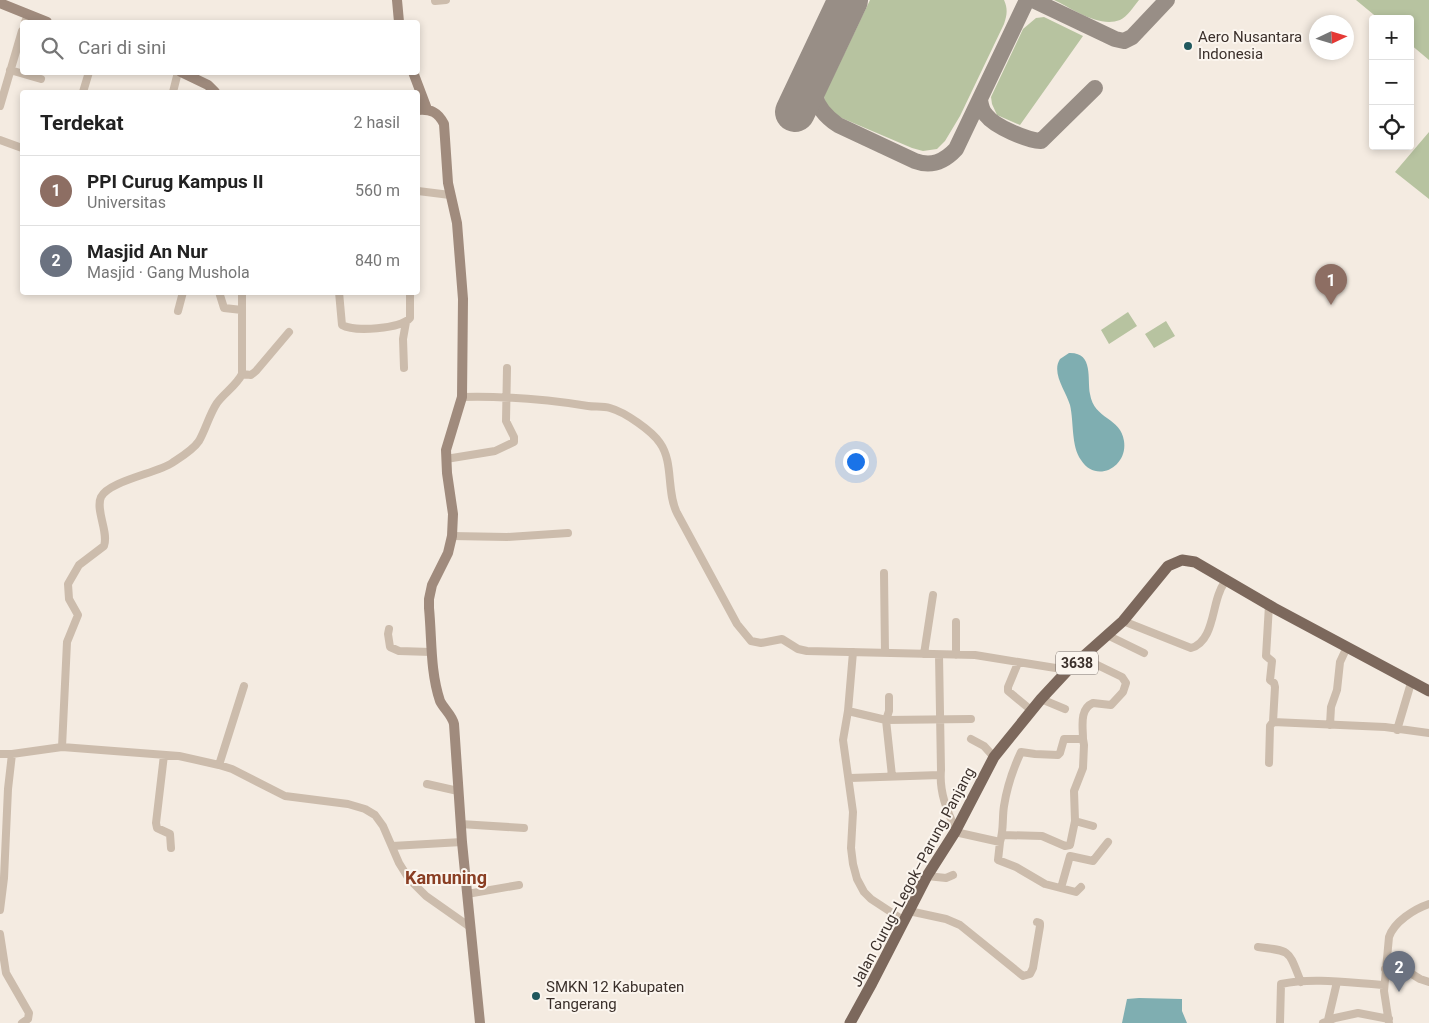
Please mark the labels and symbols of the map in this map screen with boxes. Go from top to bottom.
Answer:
north arrow [1309,15,1354,60]
place label: Aero Nusantara Indonesia [1198,28,1302,63]
marker: Aero Nusantara Indonesia [1182,40,1194,52]
pin: 1 [1315,264,1347,305]
your location [843,449,869,475]
road number: 3638 [1056,651,1098,674]
street label: Jalan Curug–Legok–Parung Panjang [847,764,979,990]
district label: Kamuning [405,867,487,888]
pin: 2 [1383,951,1415,992]
place label: SMKN 12 Kabupaten Tangerang [546,978,684,1013]
marker: SMKN 12 Kabupaten Tangerang [530,990,542,1002]

